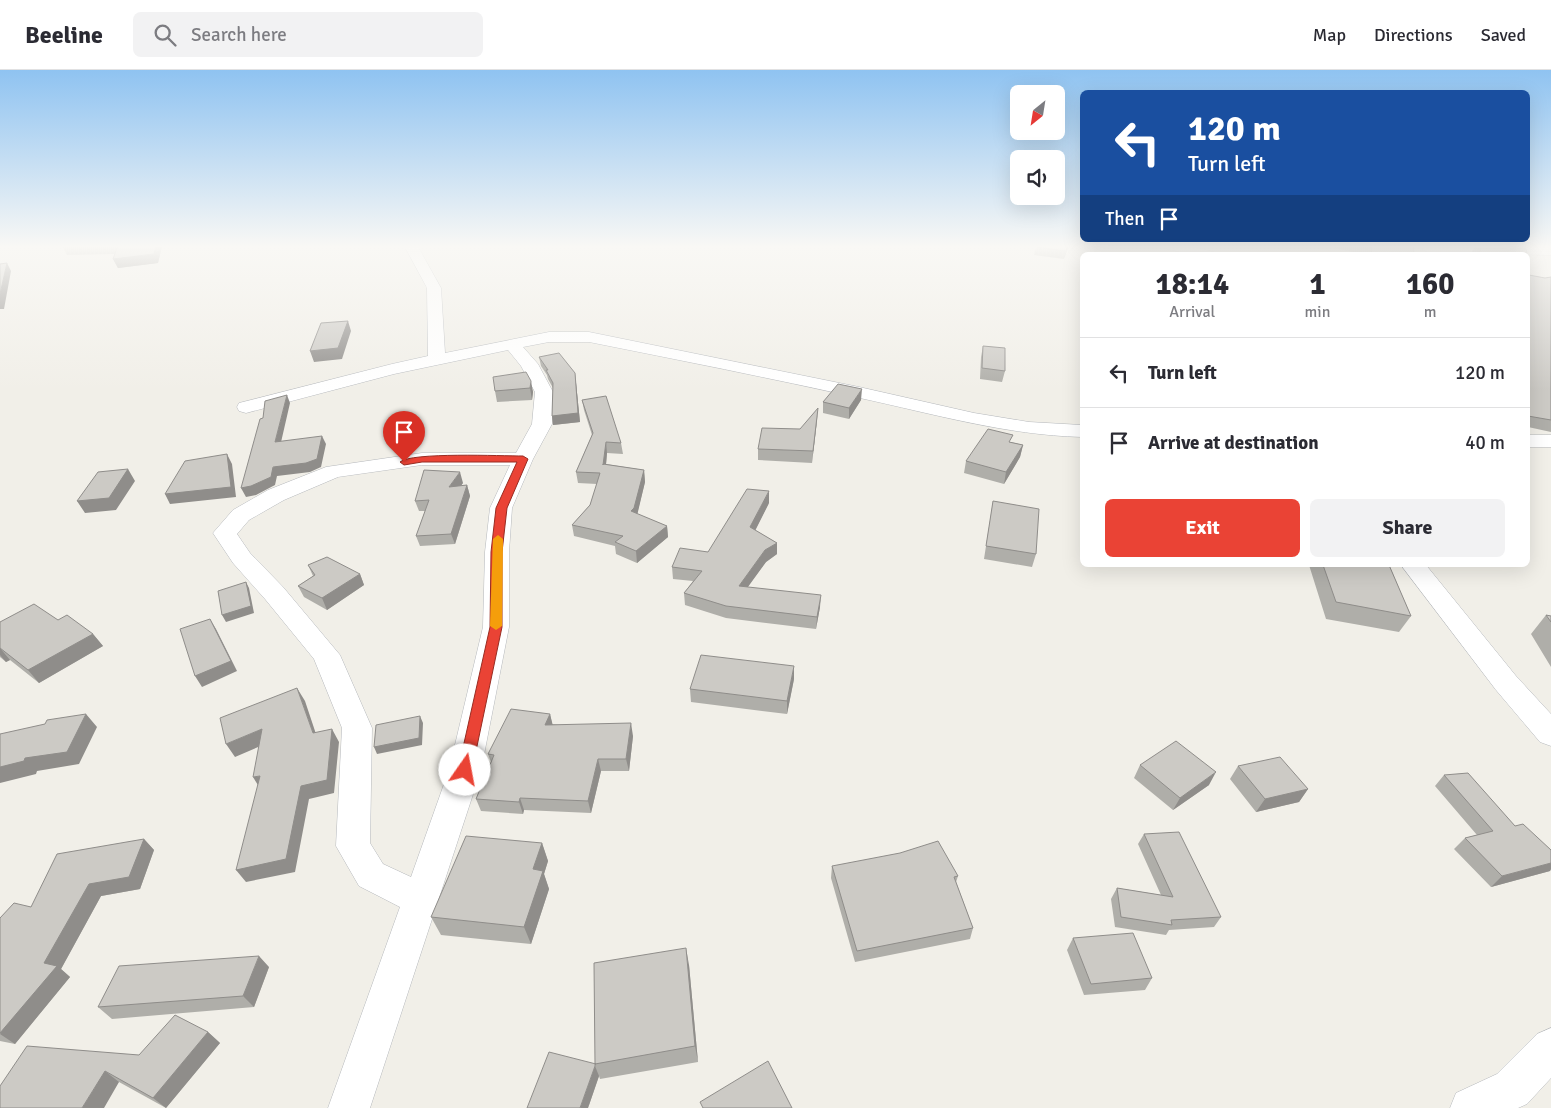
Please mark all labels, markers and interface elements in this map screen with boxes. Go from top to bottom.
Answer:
search box [133,12,483,57]
text: Beeline [25,20,103,50]
icon: search [151,21,179,49]
text: Search here [191,23,287,47]
text: Map [1313,24,1346,46]
text: Directions [1374,24,1453,46]
text: Saved [1481,24,1526,46]
north arrow [1010,85,1065,140]
map controls [1010,85,1065,205]
text: 120 m [1188,107,1281,150]
icon: left [1105,110,1170,175]
button: sound [1010,150,1065,205]
text: Turn left [1188,150,1266,177]
icon: arrive [1155,205,1183,233]
text: Then [1105,207,1145,231]
text: 18:14 [1155,266,1229,303]
text: 1 [1309,266,1326,303]
text: 160 [1406,266,1454,303]
text: Arrival [1169,302,1215,322]
text: min [1305,302,1330,322]
text: m [1424,302,1437,322]
icon: left [1105,359,1133,387]
text: Turn left [1148,361,1217,385]
text: 120 m [1455,361,1505,385]
pin [383,411,425,462]
icon: arrive [390,418,418,446]
icon: arrive [1105,429,1133,457]
text: Arrive at destination [1148,431,1319,455]
text: 40 m [1465,431,1505,455]
button: Exit [1105,499,1300,557]
button: Share [1310,499,1505,557]
position arrow [438,743,490,795]

